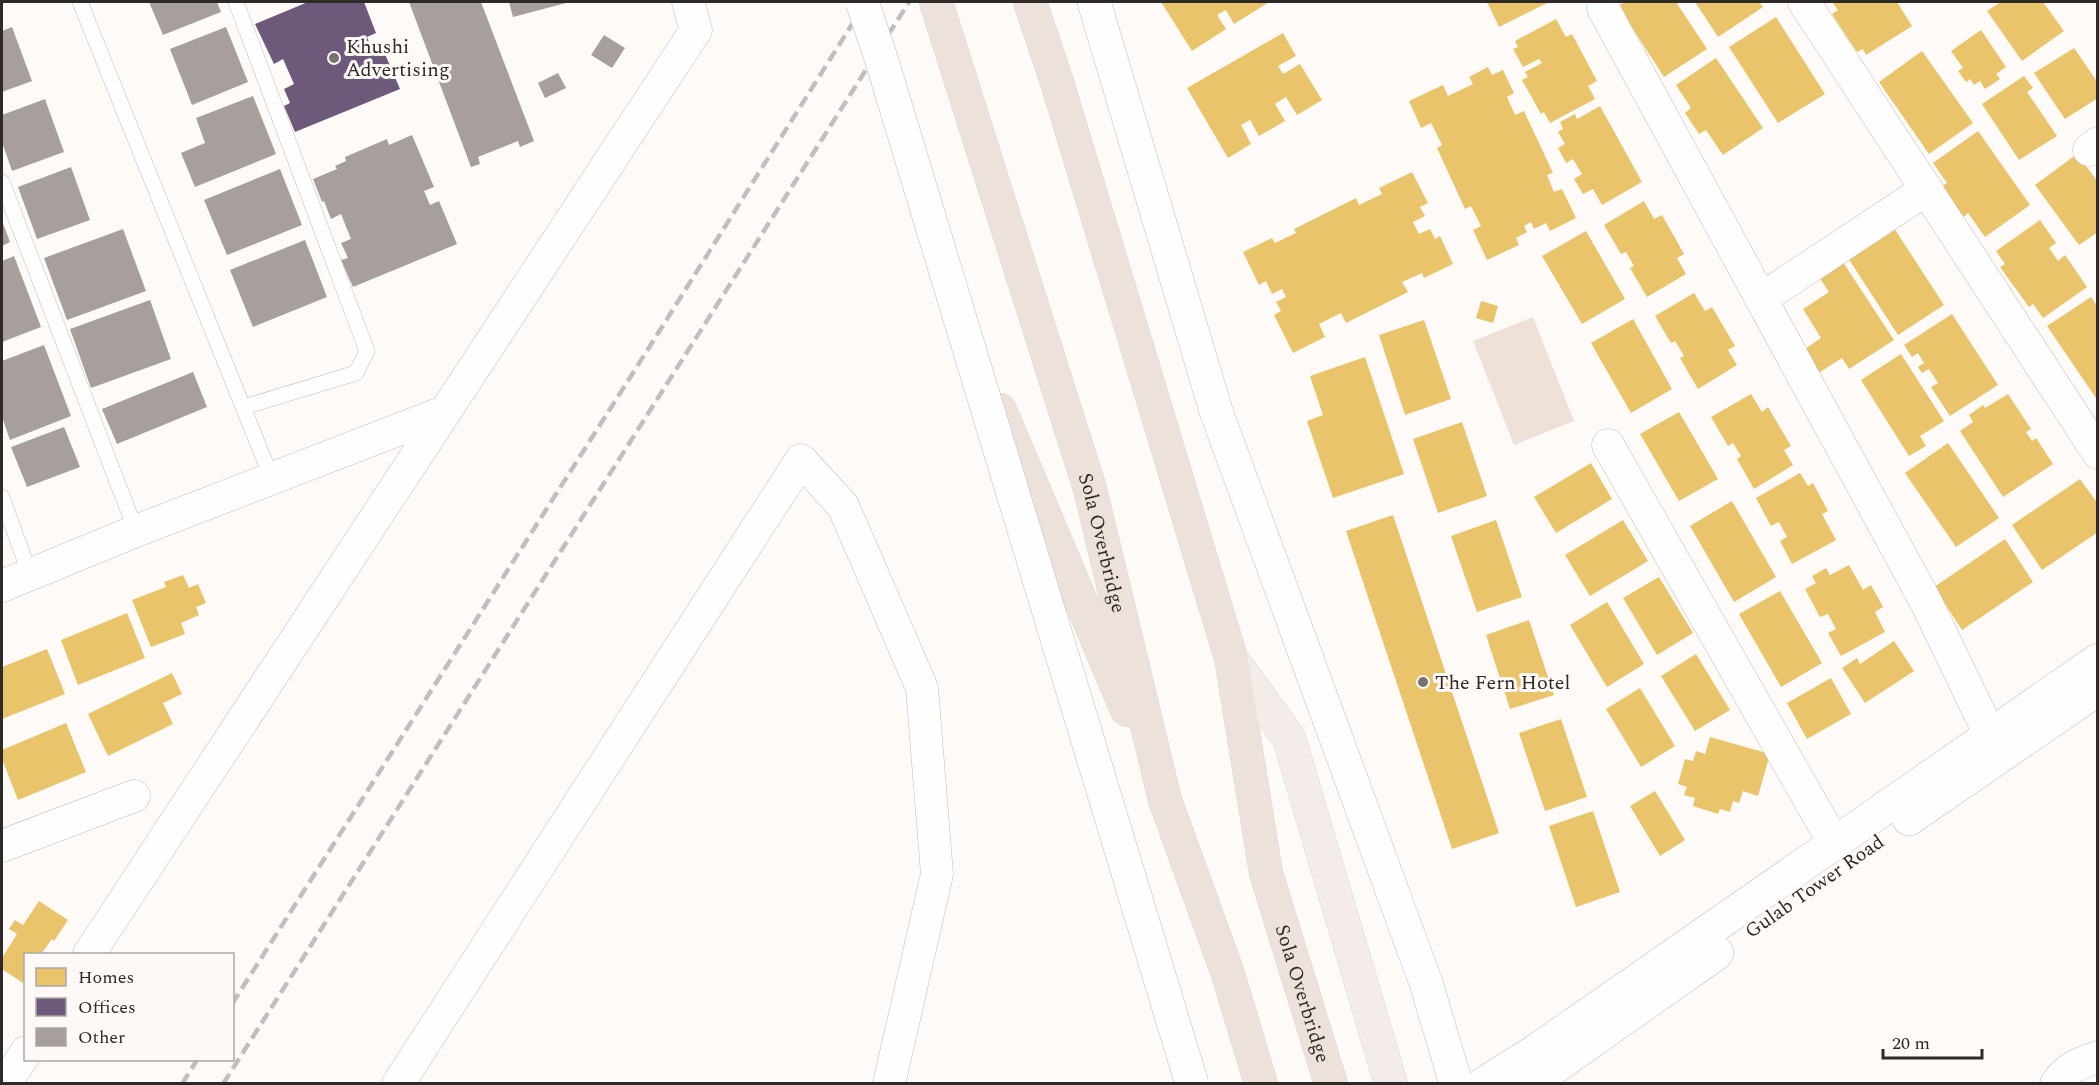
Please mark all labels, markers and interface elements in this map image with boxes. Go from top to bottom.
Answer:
place label: Khushi Advertising [346,32,450,85]
marker: Khushi Advertising [327,51,341,65]
street label: Sola Overbridge [1070,469,1133,616]
place label: The Fern Hotel [1435,668,1570,698]
marker: The Fern Hotel [1416,675,1430,689]
street label: Gulab Tower Road [1739,827,1891,946]
street label: Sola Overbridge [1267,921,1338,1067]
legend [24,953,234,1061]
text: Homes [78,964,134,991]
text: Offices [78,994,136,1021]
scale bar [1883,1022,1982,1060]
text: Other [78,1024,125,1051]
text: 20 m [1892,1030,1930,1057]

